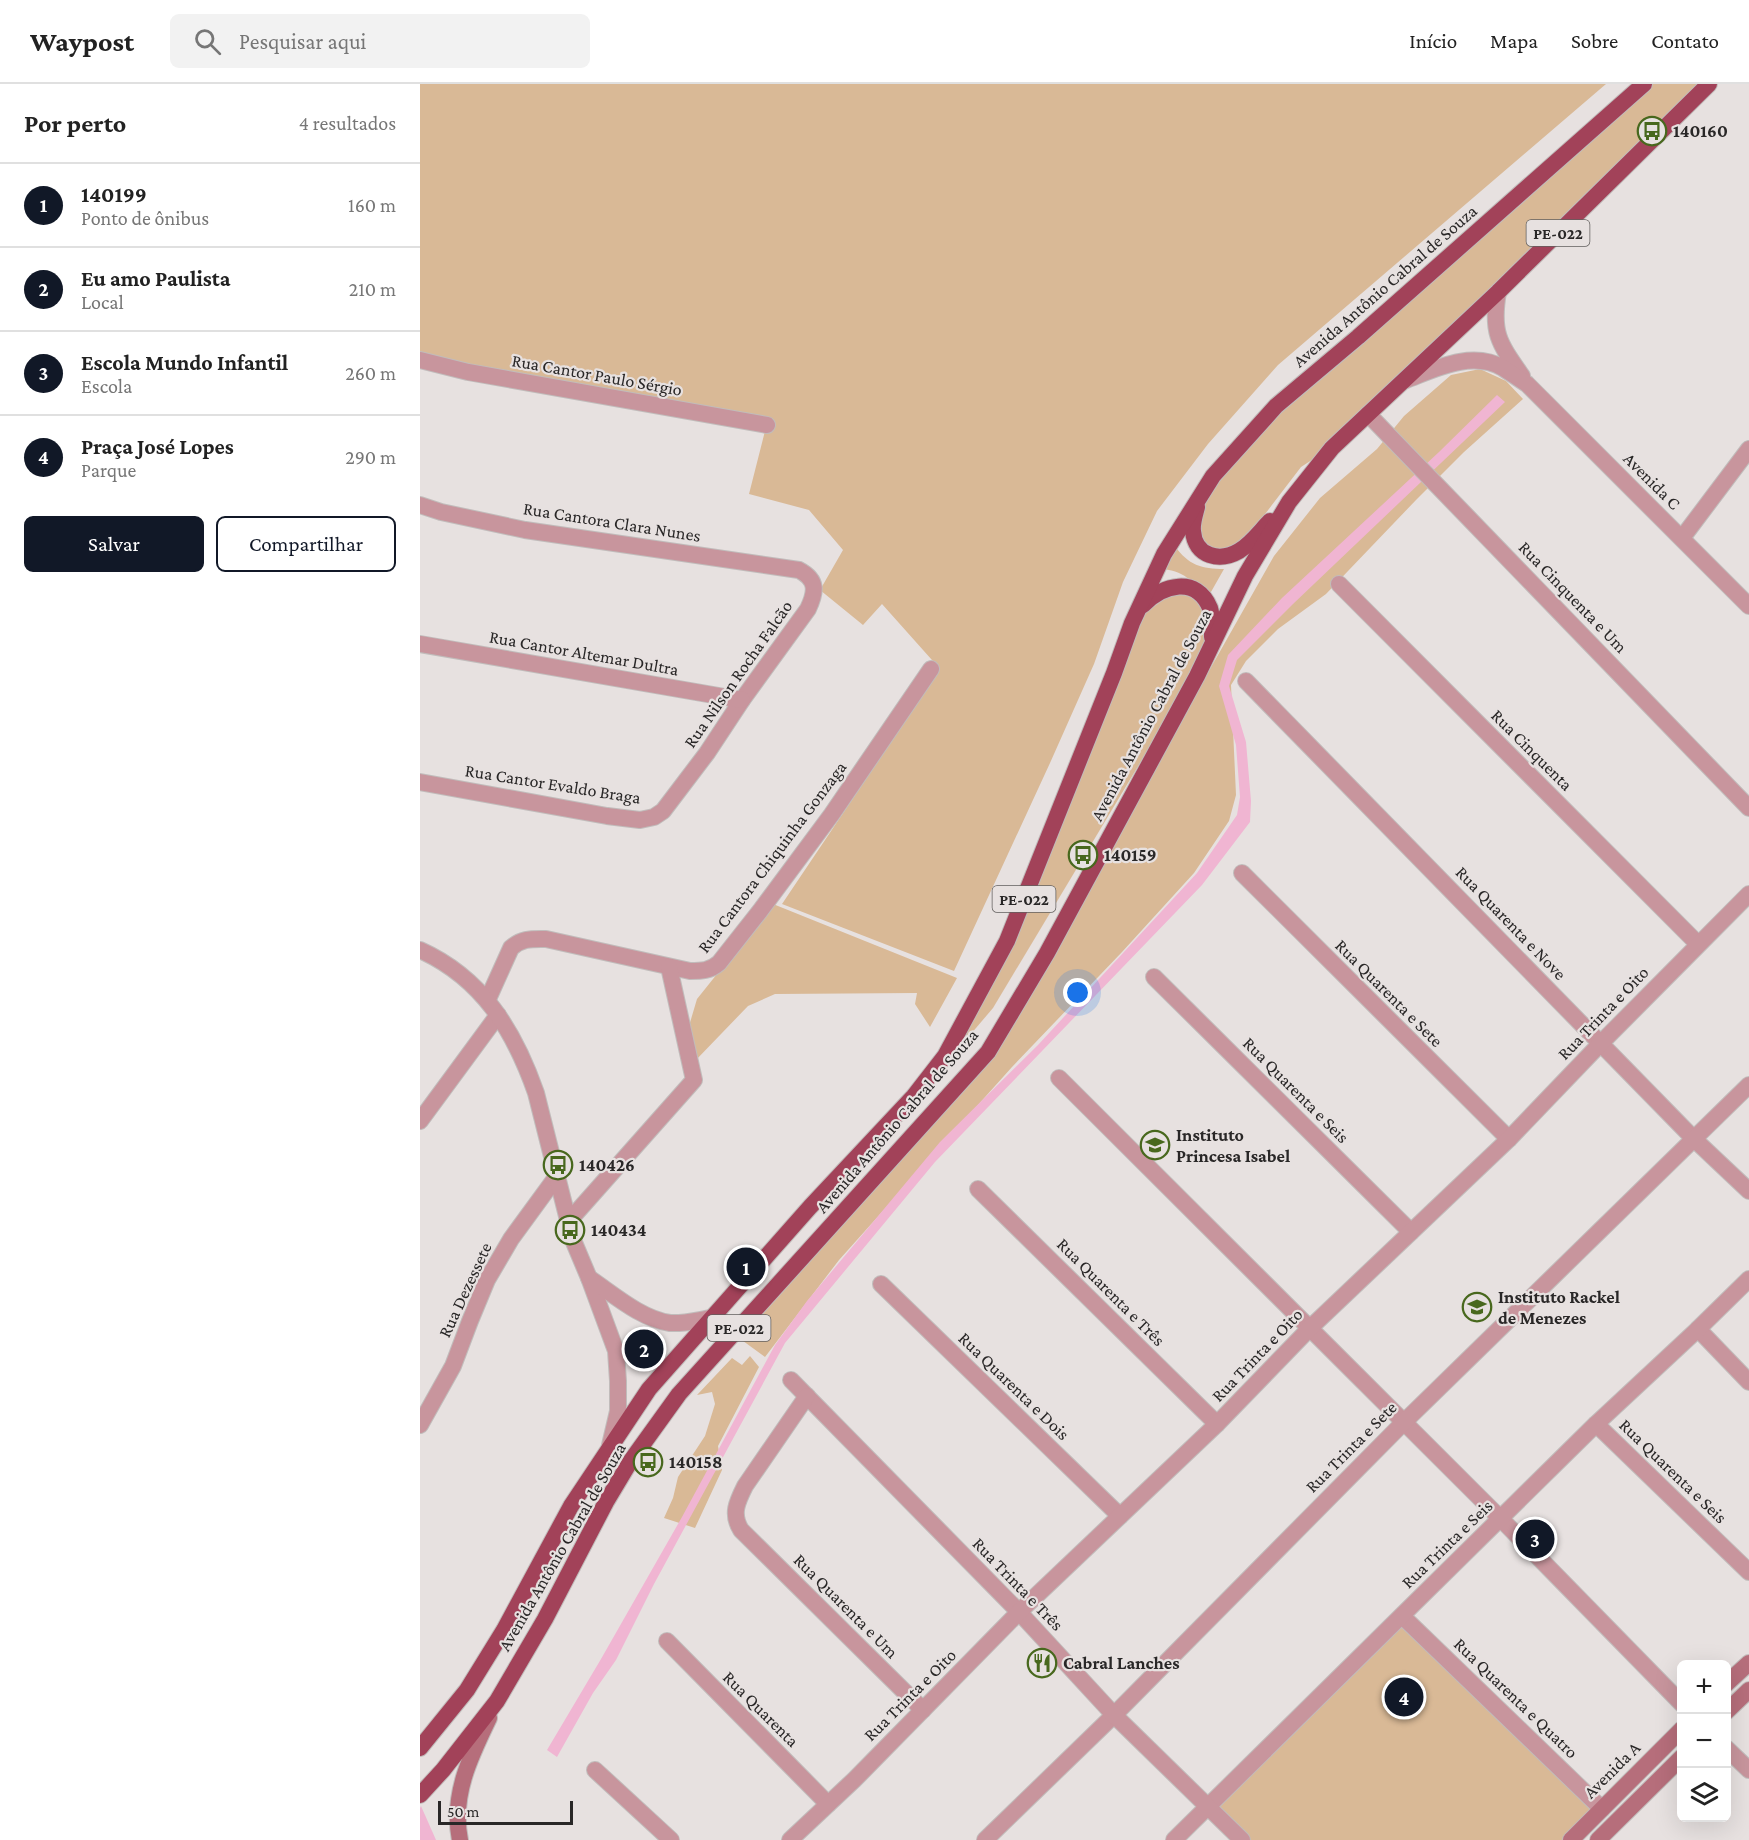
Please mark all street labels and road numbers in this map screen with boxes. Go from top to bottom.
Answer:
street label: Avenida Antônio Cabral de Souza [1289,201,1481,371]
road number: PE-022 [1526,220,1590,246]
street label: Rua Cantor Paulo Sérgio [510,350,684,400]
street label: Avenida C [1619,448,1685,514]
street label: Rua Cantora Clara Nunes [522,498,702,546]
street label: Rua Cinquenta e Um [1515,537,1632,657]
street label: Rua Nilson Rocha Falcão [680,597,796,751]
street label: Avenida Antônio Cabral de Souza [1087,606,1215,824]
street label: Rua Cantor Altemar Dultra [488,626,680,680]
street label: Rua Cinquenta [1487,705,1577,795]
street label: Rua Cantora Chiquinha Gonzaga [693,757,851,957]
street label: Rua Cantor Evaldo Braga [464,760,642,808]
street label: Rua Quarenta e Nove [1452,862,1570,984]
road number: PE-022 [992,886,1056,912]
street label: Rua Quarenta e Sete [1331,935,1447,1051]
street label: Rua Trinta e Oito [1553,962,1653,1064]
street label: Avenida Antônio Cabral de Souza [812,1025,982,1217]
street label: Rua Quarenta e Seis [1239,1033,1353,1147]
street label: Rua Quarenta e Três [1053,1234,1169,1350]
street label: Rua Dezessete [434,1239,496,1341]
street label: Rua Trinta e Oito [1207,1304,1307,1406]
road number: PE-022 [708,1315,770,1341]
street label: Rua Quarenta e Dois [955,1328,1073,1444]
street label: Rua Trinta e Sete [1301,1397,1401,1497]
street label: Rua Quarenta e Seis [1615,1415,1731,1527]
street label: Avenida Antônio Cabral de Souza [494,1439,630,1655]
street label: Rua Trinta e Seis [1397,1496,1497,1592]
street label: Rua Trinta e Três [969,1533,1067,1635]
street label: Rua Quarenta e Um [790,1550,903,1663]
street label: Rua Quarenta e Quatro [1450,1634,1582,1762]
street label: Rua Trinta e Oito [860,1645,960,1745]
street label: Rua Quarenta [719,1667,803,1751]
street label: Avenida A [1580,1737,1645,1802]

